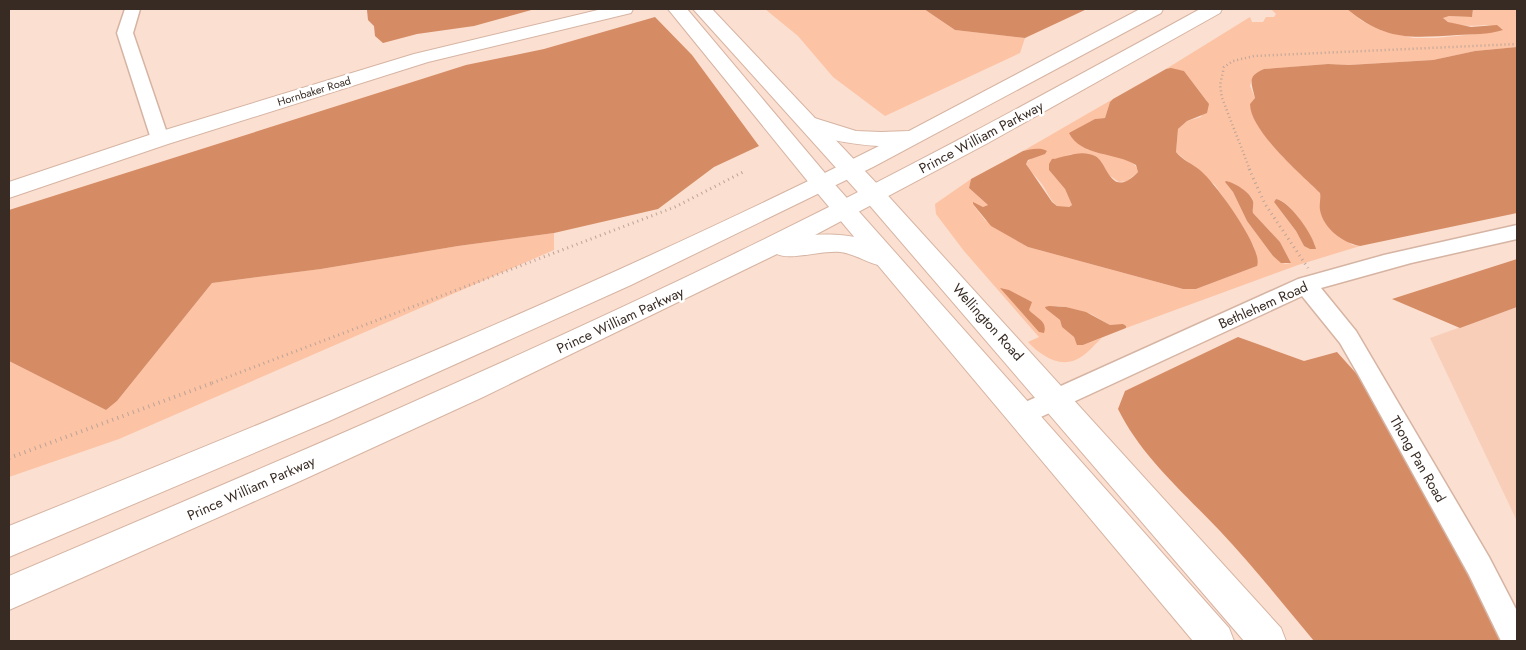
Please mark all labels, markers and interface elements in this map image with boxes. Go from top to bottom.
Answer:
street label: Hornbaker Road [275,72,353,110]
street label: Prince William Parkway [915,95,1047,178]
street label: Bethlehem Road [1215,276,1311,334]
street label: Wellington Road [948,279,1028,365]
street label: Prince William Parkway [553,281,688,358]
street label: Thong Pan Road [1385,412,1451,506]
street label: Prince William Parkway [184,450,319,525]

